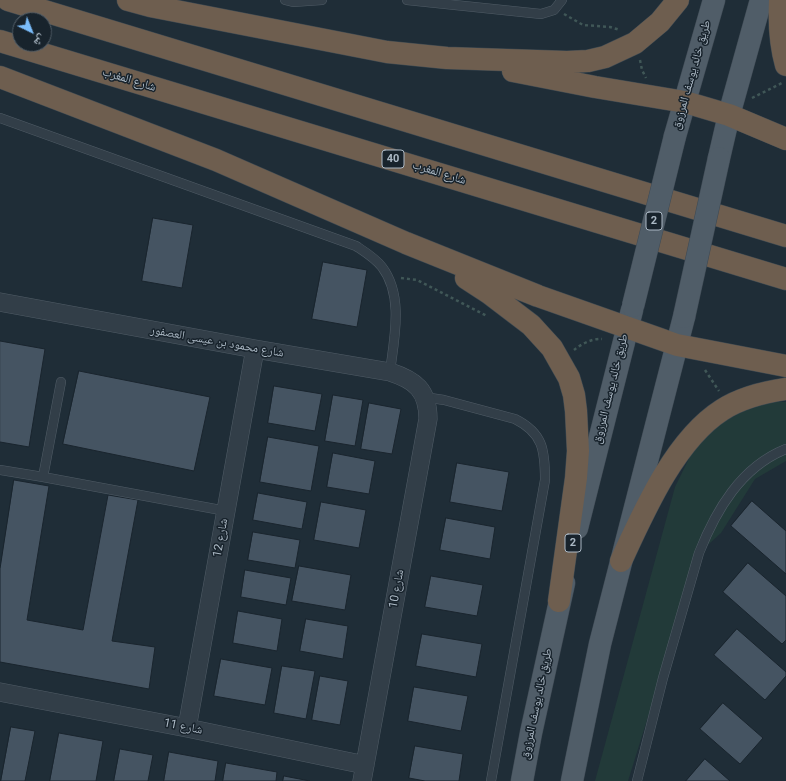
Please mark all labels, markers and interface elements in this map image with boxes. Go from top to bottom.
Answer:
north arrow [12,12,52,52]
street label: طريق خالد يوسف المرزوق [669,19,715,131]
text: ش [31,32,49,49]
street label: شارع المغرب [100,65,158,95]
road number: 40 [382,150,404,168]
street label: شارع المغرب [410,158,468,188]
road number: 2 [646,212,662,230]
street label: شارع محمود بن عيسى العصفور [149,323,285,361]
street label: طريق خالد يوسف المرزوق [590,332,632,446]
street label: شارع 12 [210,517,232,559]
road number: 2 [565,534,581,552]
street label: شارع 10 [386,568,408,610]
street label: طريق خالد يوسف المرزوق [518,647,556,761]
street label: شارع 11 [162,716,204,738]

